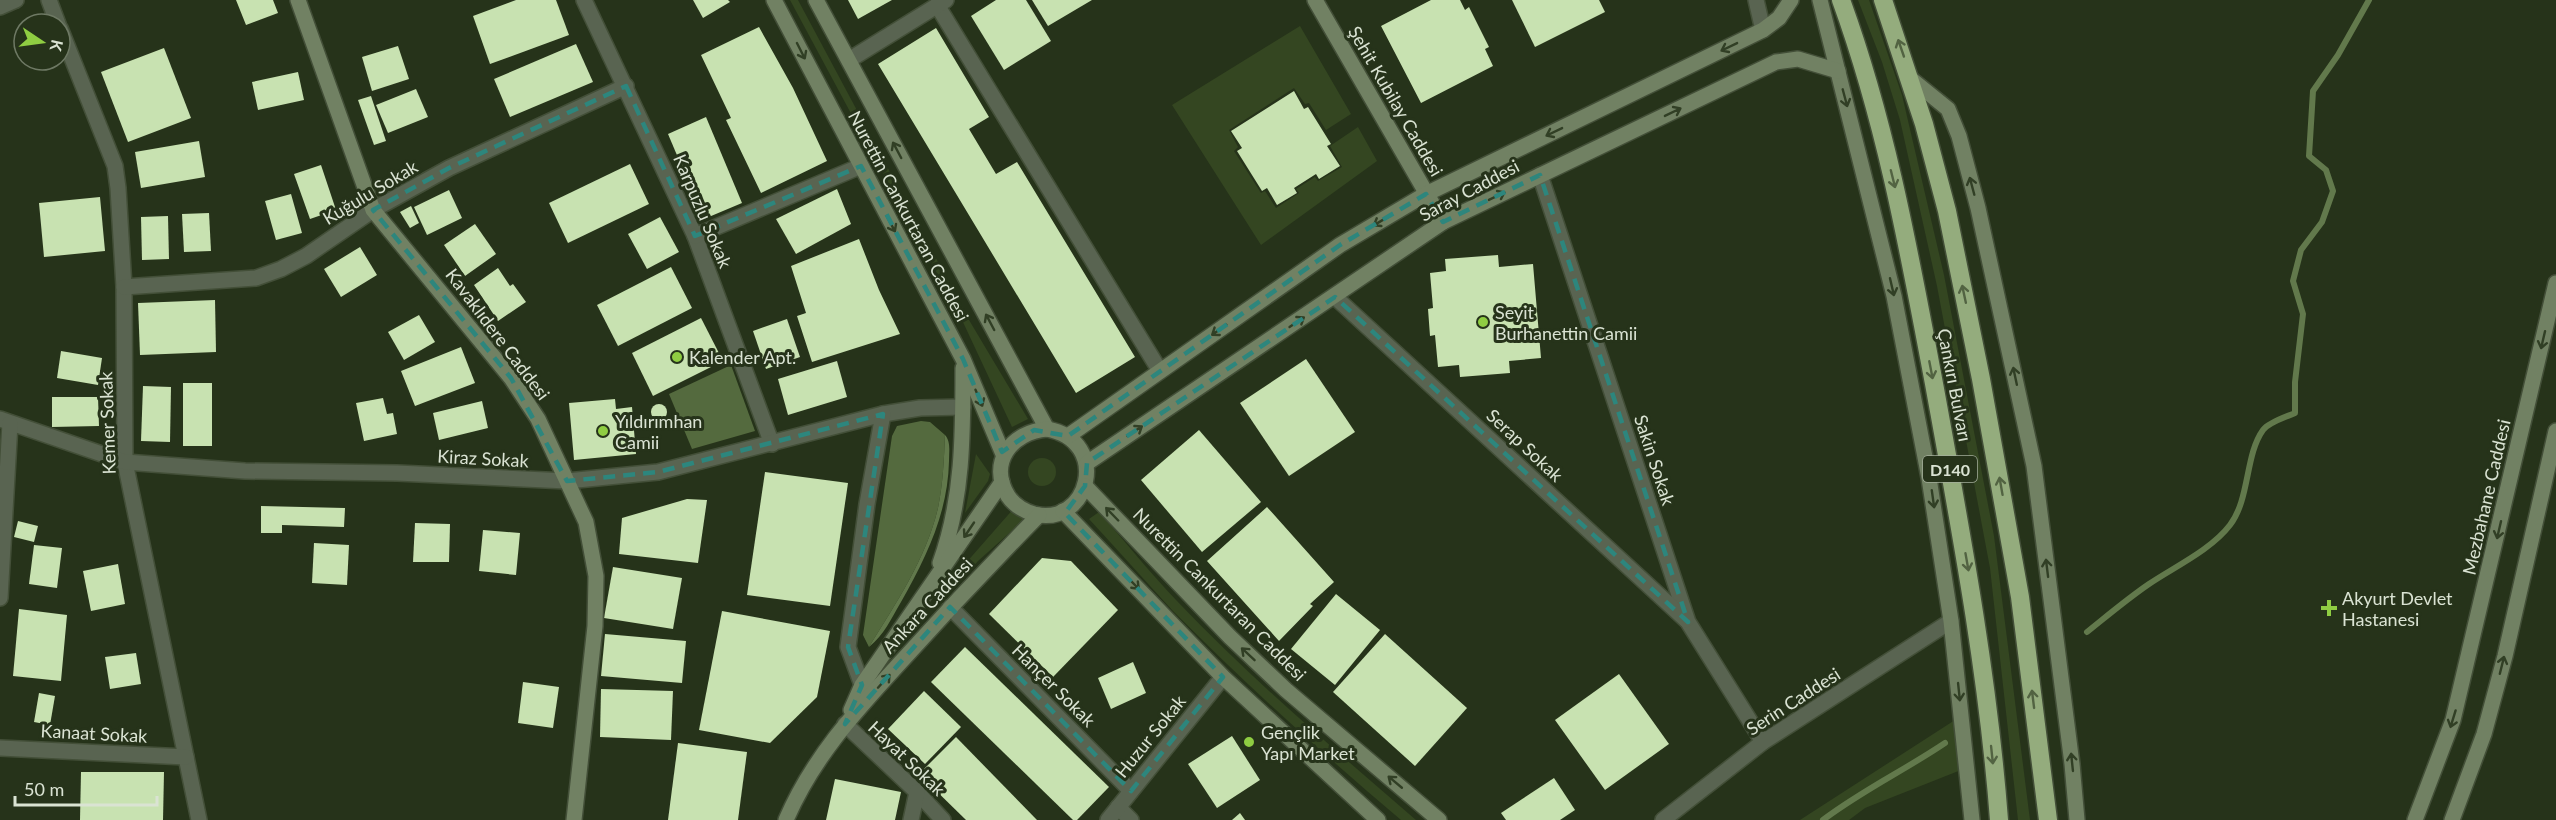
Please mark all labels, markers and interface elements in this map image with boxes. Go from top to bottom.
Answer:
north arrow [12,12,72,72]
street label: Şehit Kubilay Caddesi [1344,22,1448,180]
text: K [46,38,68,54]
one-way arrow [1894,39,1905,58]
one-way arrow [1721,41,1739,53]
one-way arrow [796,42,808,60]
one-way arrow [1839,88,1851,107]
one-way arrow [1664,105,1682,117]
street label: Nurettin Cankurtaran Caddesi [844,107,974,325]
one-way arrow [1545,126,1563,138]
one-way arrow [891,141,902,159]
street label: Karpuzlu Sokak [669,151,737,272]
street label: Saray Caddesi [1415,154,1523,226]
street label: Kuğulu Sokak [318,155,422,229]
one-way arrow [1888,169,1900,188]
one-way arrow [1966,177,1977,196]
one-way arrow [1488,190,1506,201]
one-way arrow [886,215,897,233]
one-way arrow [1373,215,1390,227]
street label: Kavaklıdere Caddesi [441,264,555,404]
one-way arrow [1886,277,1898,296]
one-way arrow [1958,285,1969,305]
place label: Seyit Burhanettin Camii [1495,301,1637,344]
one-way arrow [983,313,995,331]
marker: Seyit Burhanettin Camii [1476,315,1490,329]
one-way arrow [1289,316,1305,328]
one-way arrow [1211,324,1228,336]
street label: Çankırı Bulvarı [1933,327,1977,443]
one-way arrow [2536,330,2548,349]
place label: Kalender Apt. [689,346,796,368]
marker: Kalender Apt. [670,350,684,364]
one-way arrow [1926,360,1937,380]
one-way arrow [2009,367,2020,386]
street label: Kemer Sokak [94,370,120,475]
one-way arrow [974,389,985,407]
street label: Serap Sokak [1482,404,1568,487]
place label: Yıldırımhan Camii [615,410,702,453]
street label: Sakin Sokak [1630,412,1680,509]
street label: Mezbahane Caddesi [2457,417,2515,577]
marker: Yıldırımhan Camii [596,424,610,438]
one-way arrow [1127,425,1143,437]
street label: Kiraz Sokak [437,445,530,471]
road number: D140 [1923,456,1977,482]
one-way arrow [1995,477,2006,496]
one-way arrow [1927,488,1938,508]
street label: Nurettin Cankurtaran Caddesi [1129,503,1311,685]
one-way arrow [1105,507,1119,522]
one-way arrow [2492,520,2504,539]
one-way arrow [963,521,975,538]
one-way arrow [1962,552,1973,571]
street label: Ankara Caddesi [877,553,977,657]
one-way arrow [2041,559,2052,579]
one-way arrow [1126,576,1140,591]
place label: Akyurt Devlet Hastanesi [2342,587,2453,630]
marker: Akyurt Devlet Hastanesi [2320,599,2338,617]
street label: Hançer Sokak [1008,639,1101,732]
one-way arrow [1241,647,1256,661]
one-way arrow [2497,656,2509,675]
street label: Serin Caddesi [1742,663,1844,739]
one-way arrow [877,673,891,688]
one-way arrow [1954,682,1965,701]
street label: Huzur Sokak [1110,690,1190,782]
one-way arrow [2027,690,2038,710]
one-way arrow [2447,709,2458,728]
street label: Hayat Sokak [864,716,951,801]
street label: Kanaat Sokak [40,719,149,747]
place label: Gençlik Yapı Market [1261,721,1355,764]
marker: Gençlik Yapı Market [1242,735,1256,749]
one-way arrow [1987,745,1998,765]
one-way arrow [2066,752,2077,772]
scale bar [15,769,158,807]
one-way arrow [1388,775,1403,789]
text: 50 m [24,778,64,800]

